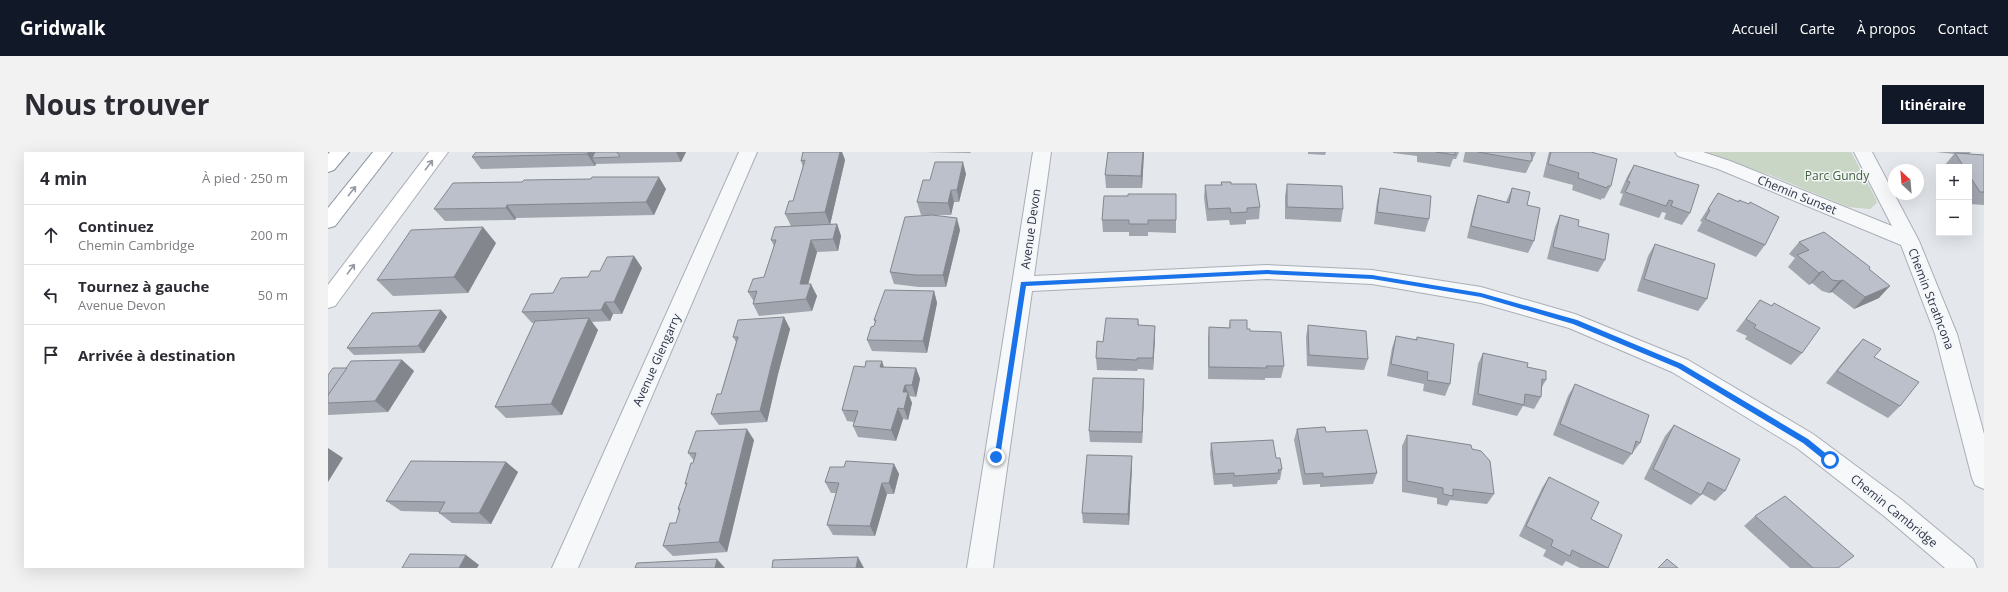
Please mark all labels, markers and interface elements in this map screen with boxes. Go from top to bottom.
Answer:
text: Gridwalk [20,15,106,41]
text: Accueil [1732,19,1778,38]
text: Carte [1800,19,1835,38]
text: À propos [1857,19,1916,38]
text: Contact [1938,19,1988,38]
text: Nous trouver [24,85,210,123]
button: Itinéraire [1882,85,1984,124]
one-way arrow [425,160,434,171]
north arrow [1888,164,1924,200]
map controls [1936,164,1972,236]
button: + [1936,164,1972,200]
text: 4 min [40,167,87,190]
park label: Parc Gundy [1805,167,1870,184]
text: À pied · 250 m [202,169,288,187]
street label: Chemin Sunset [1755,171,1839,218]
one-way arrow [348,185,357,196]
street label: Avenue Devon [1016,188,1045,270]
button: − [1936,200,1972,236]
text: Continuez [78,216,154,236]
icon: ahead [40,224,62,246]
text: 200 m [250,226,288,244]
text: Chemin Cambridge [78,236,194,254]
street label: Chemin Strathcona [1904,246,1959,352]
one-way arrow [347,264,356,275]
text: Tournez à gauche [78,276,209,296]
icon: left [40,284,62,306]
text: 50 m [258,286,288,304]
text: Avenue Devon [78,296,166,314]
street label: Avenue Glengarry [628,310,685,409]
icon: arrive [40,344,62,366]
text: Arrivée à destination [78,345,236,365]
route end [987,448,1005,466]
route start [1821,451,1839,469]
street label: Chemin Cambridge [1847,470,1942,551]

